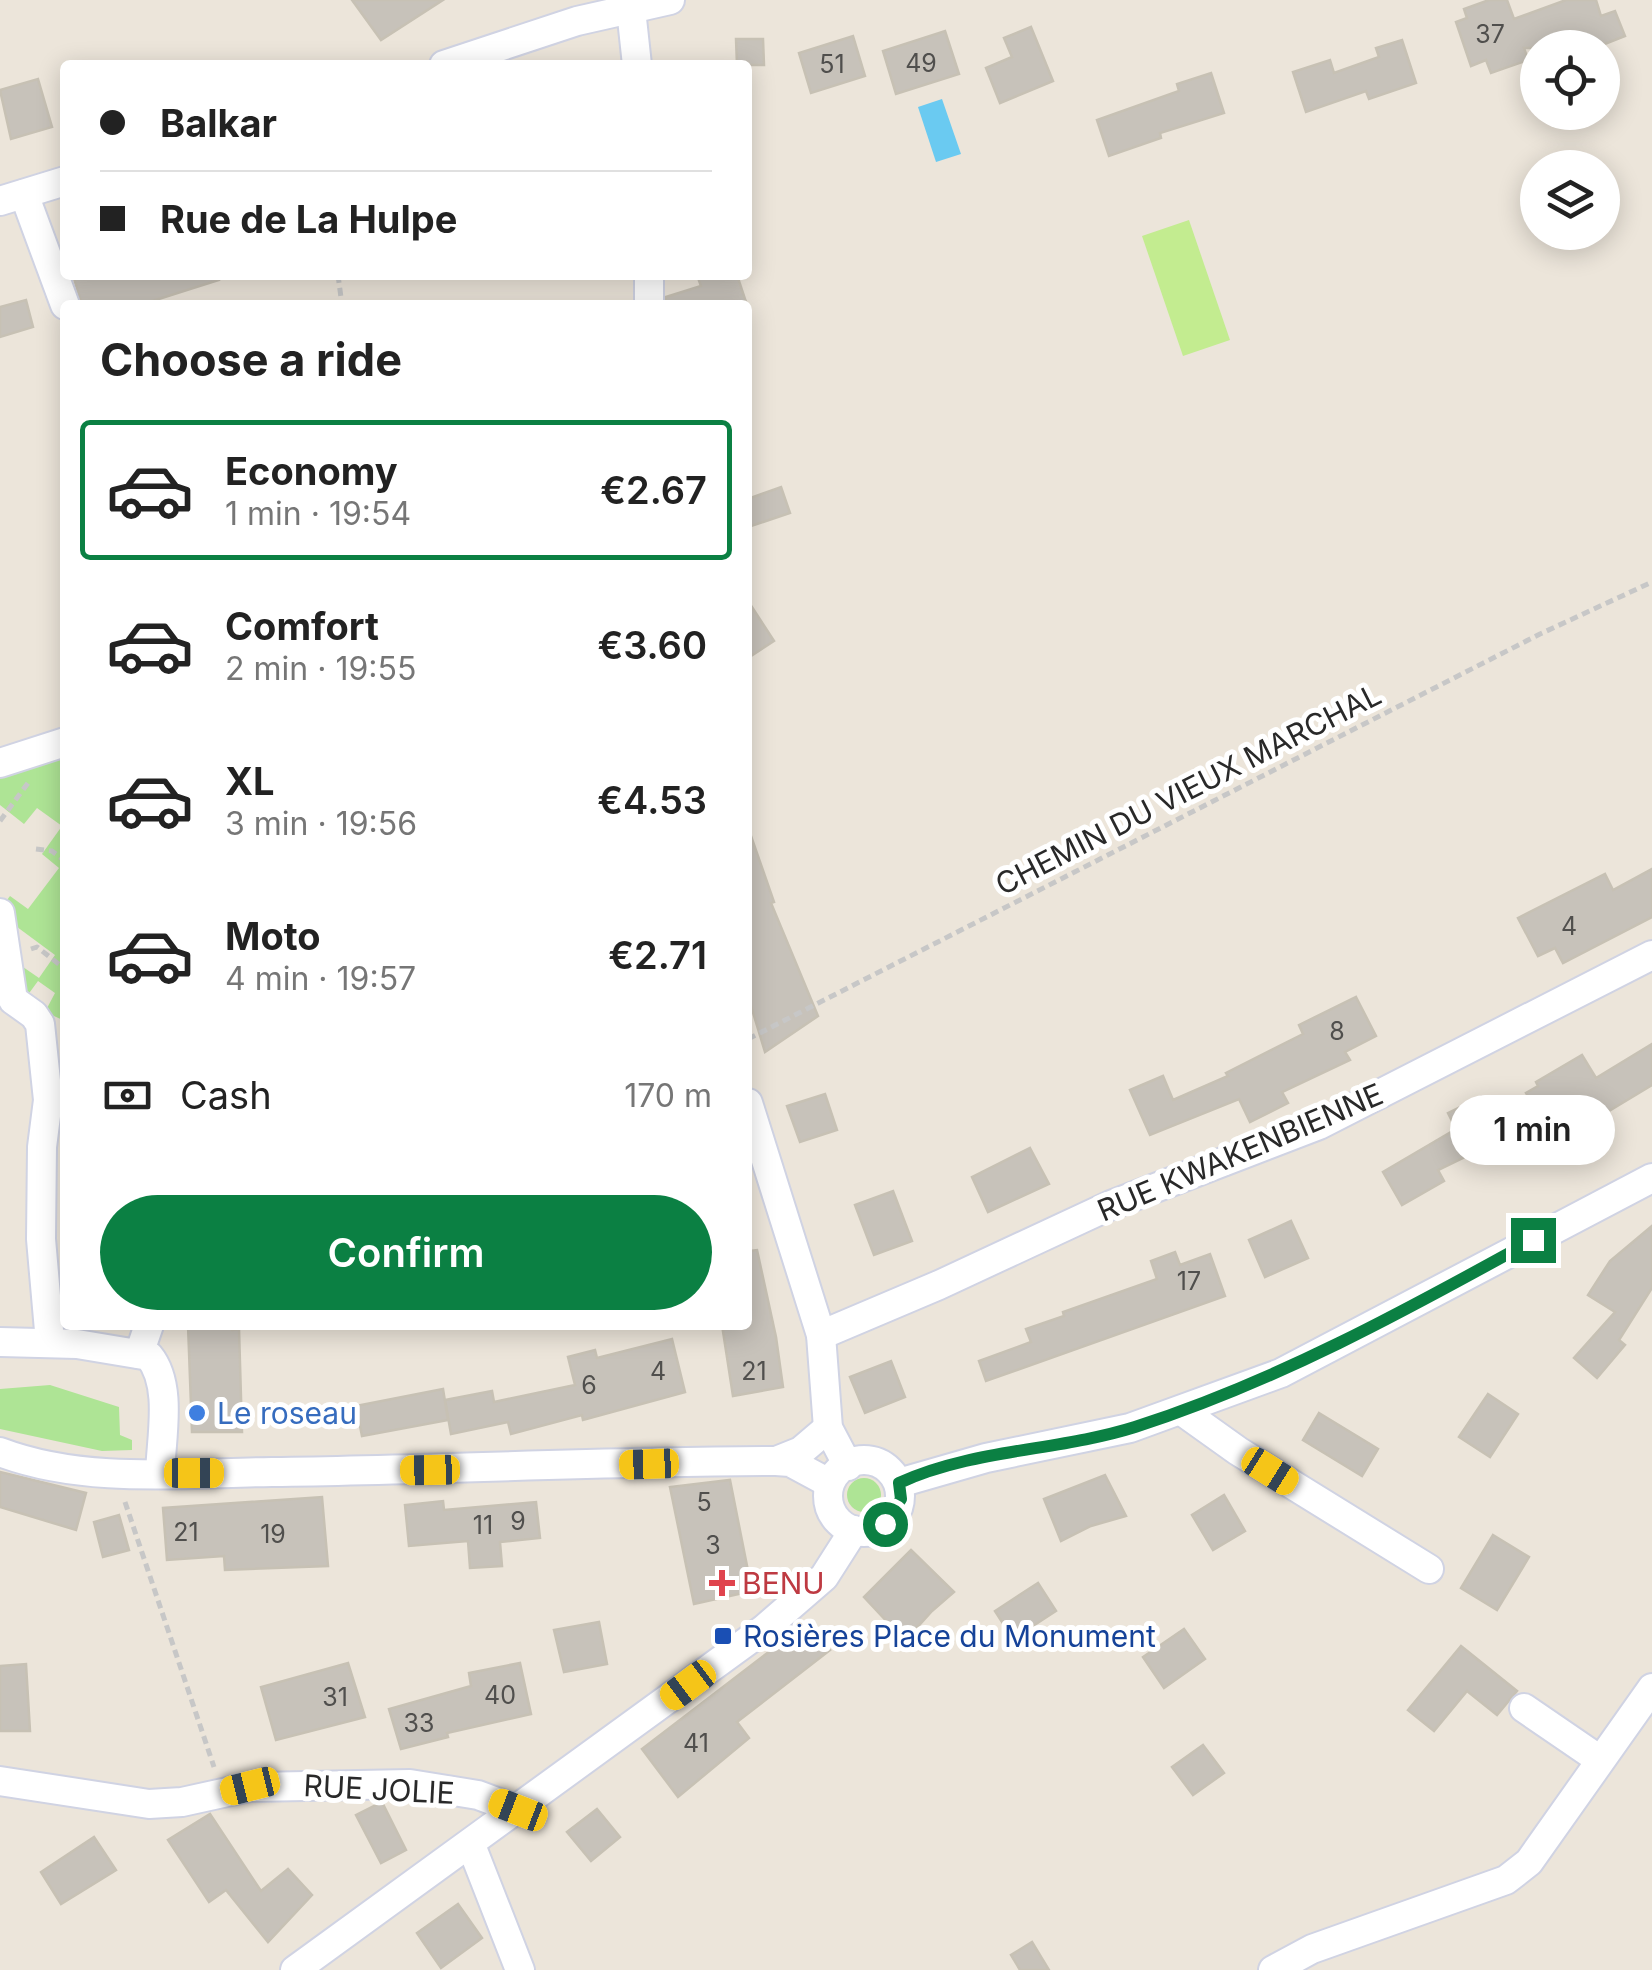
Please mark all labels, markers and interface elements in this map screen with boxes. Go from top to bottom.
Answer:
house number: 37 [1475,19,1505,49]
map controls [1520,30,1620,250]
button: locate [1520,30,1620,130]
house number: 49 [905,48,937,78]
house number: 51 [819,49,845,79]
text: Balkar [160,100,277,146]
button: layers [1520,150,1620,250]
text: Rue de La Hulpe [160,196,457,242]
text: Choose a ride [100,332,402,387]
icon: car [105,445,195,535]
text: Economy [225,448,398,494]
text: €2.67 [600,467,707,513]
text: 1 min · 19:54 [225,494,411,533]
icon: car [105,600,195,690]
text: Comfort [225,603,379,649]
text: €3.60 [597,622,707,668]
text: 2 min · 19:55 [225,649,416,688]
street label: CHEMIN DU VIEUX MARCHAL [989,676,1387,902]
icon: car [105,755,195,845]
text: XL [225,758,275,804]
text: €4.53 [597,777,707,823]
text: 3 min · 19:56 [225,804,417,843]
icon: car [105,910,195,1000]
house number: 4 [1561,911,1577,941]
text: Moto [225,913,321,959]
text: €2.71 [608,932,707,978]
text: 4 min · 19:57 [225,959,416,998]
house number: 8 [1329,1016,1345,1046]
icon: cash [100,1068,155,1123]
text: Cash [180,1072,272,1118]
text: 170 m [624,1076,712,1115]
street label: RUE KWAKENBIENNE [1092,1076,1388,1228]
callout: 1 min [1450,1095,1616,1165]
text: 1 min [1493,1110,1572,1149]
button: Confirm [100,1195,712,1310]
route end [1511,1218,1556,1263]
house number: 17 [1177,1266,1201,1296]
house number: 4 [650,1356,666,1386]
house number: 21 [741,1356,767,1386]
house number: 6 [581,1370,597,1400]
place label: Le roseau [217,1395,357,1431]
marker: Le roseau [186,1402,208,1424]
car [1237,1442,1303,1500]
car [618,1448,680,1480]
car [400,1454,460,1486]
car [164,1458,224,1488]
house number: 5 [696,1487,712,1517]
route start [863,1502,908,1547]
house number: 9 [510,1506,526,1536]
house number: 11 [473,1510,493,1540]
house number: 21 [173,1517,199,1547]
house number: 19 [260,1519,286,1549]
house number: 3 [705,1530,721,1560]
place label: BENU [742,1565,825,1601]
marker: BENU [711,1572,733,1594]
place label: Rosières Place du Monument [743,1618,1156,1654]
marker: Rosières Place du Monument [712,1625,734,1647]
car [655,1655,721,1715]
house number: 40 [484,1680,516,1710]
house number: 31 [322,1682,348,1712]
house number: 33 [404,1708,434,1738]
house number: 41 [683,1728,709,1758]
car [217,1764,283,1808]
street label: RUE JOLIE [303,1767,455,1811]
car [485,1785,551,1835]

